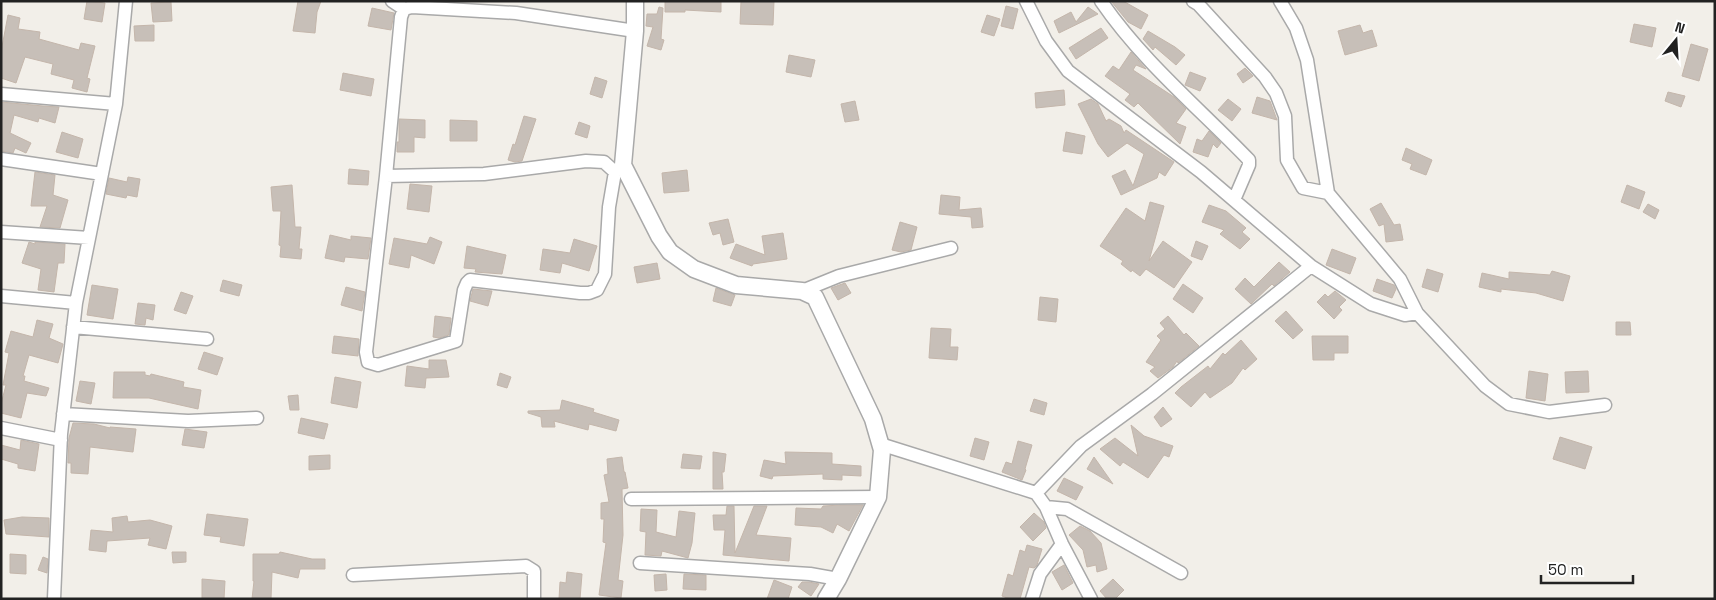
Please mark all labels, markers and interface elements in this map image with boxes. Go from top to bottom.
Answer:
north arrow [1651,15,1701,65]
text: N [1673,18,1687,38]
scale bar [1541,552,1634,584]
text: 50 m [1548,560,1583,579]

